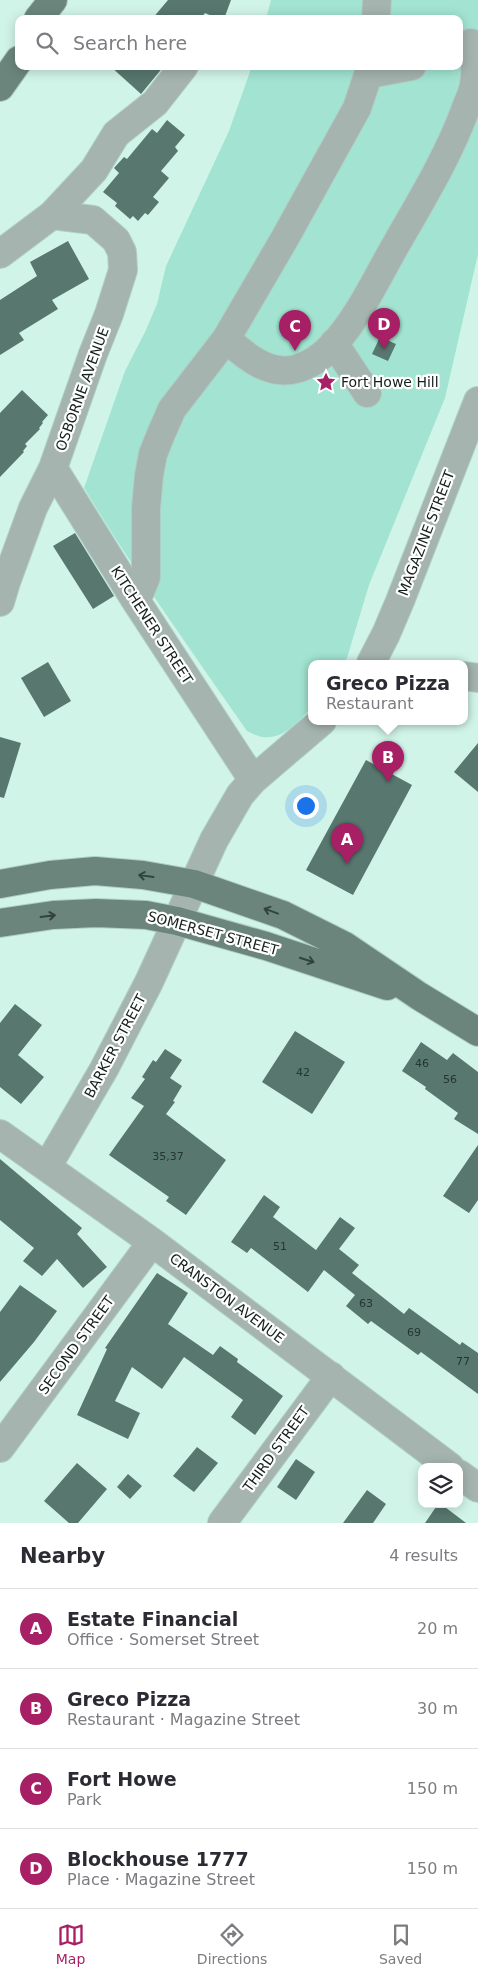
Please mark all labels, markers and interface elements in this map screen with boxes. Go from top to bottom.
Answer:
search box [15,15,463,70]
icon: search [33,29,61,57]
text: Search here [73,32,187,54]
pin: D [368,308,400,349]
pin: C [279,310,311,351]
street label: OSBORNE AVENUE [52,325,112,453]
place icon: Fort Howe Hill [315,371,337,393]
place label: Fort Howe Hill [341,374,439,390]
street label: MAGAZINE STREET [395,468,457,598]
street label: KITCHENER STREET [108,563,196,687]
popup [308,660,468,725]
text: Greco Pizza [326,672,450,694]
text: Restaurant [326,694,414,713]
pin: B [372,741,404,782]
your location [293,793,319,819]
pin: A [331,823,363,864]
one-way arrow [138,871,154,881]
one-way arrow [263,906,279,915]
street label: SOMERSET STREET [146,908,281,958]
one-way arrow [40,911,56,921]
one-way arrow [299,955,315,965]
street label: BARKER STREET [81,991,149,1100]
house number: 46 [415,1057,429,1070]
house number: 42 [296,1066,310,1079]
house number: 56 [443,1073,457,1086]
house number: 35,37 [152,1150,184,1163]
house number: 51 [273,1240,287,1253]
street label: CRANSTON AVENUE [167,1250,287,1346]
street label: SECOND STREET [35,1292,117,1397]
house number: 63 [359,1297,373,1310]
house number: 69 [407,1326,421,1339]
house number: 77 [456,1355,470,1368]
street label: THIRD STREET [239,1403,313,1496]
map controls [418,1463,463,1508]
button: layers [418,1463,463,1508]
text: Nearby [20,1544,105,1568]
text: 4 results [389,1546,458,1565]
text: Estate Financial [67,1608,238,1630]
text: A [30,1619,42,1638]
text: 20 m [417,1619,458,1638]
text: Office · Somerset Street [67,1630,259,1649]
text: Greco Pizza [67,1688,191,1710]
text: B [30,1699,42,1718]
text: 30 m [417,1699,458,1718]
text: Restaurant · Magazine Street [67,1710,300,1729]
text: Fort Howe [67,1768,177,1790]
text: C [30,1779,42,1798]
text: 150 m [407,1779,458,1798]
text: Park [67,1790,102,1809]
text: Blockhouse 1777 [67,1848,249,1870]
text: D [29,1859,43,1878]
text: 150 m [407,1859,458,1878]
text: Place · Magazine Street [67,1870,255,1889]
tab: Map [56,1921,85,1967]
tab: Directions [197,1921,267,1967]
tab: Saved [379,1921,422,1967]

